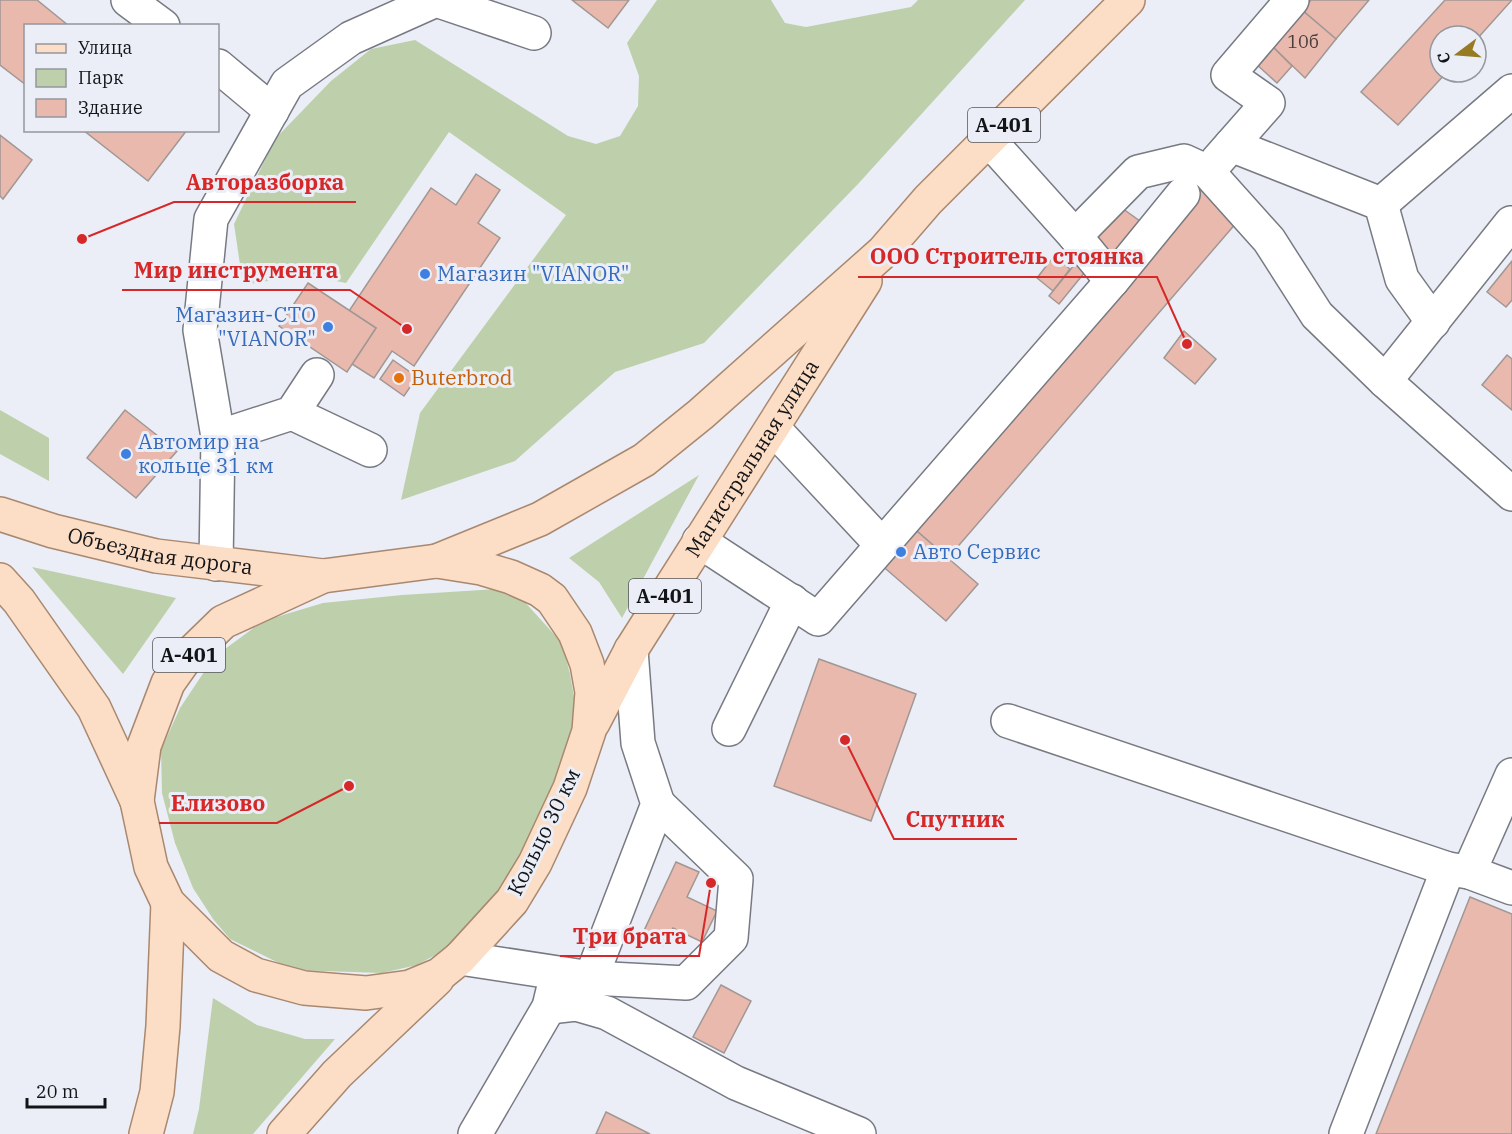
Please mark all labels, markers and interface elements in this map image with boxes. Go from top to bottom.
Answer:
legend [24,24,219,132]
north arrow [1428,24,1488,84]
house number: 10б [1287,30,1319,53]
text: Улица [78,36,133,59]
text: С [1433,50,1455,66]
text: Парк [78,66,124,89]
text: Здание [78,96,143,119]
road number: А-401 [968,108,1040,142]
callout: Авторазборка [174,162,356,202]
text: Авторазборка [186,167,344,196]
callout: ООО Строитель стоянка [858,237,1157,277]
text: ООО Строитель стоянка [870,241,1144,270]
callout: Мир инструмента [122,250,350,290]
text: Мир инструмента [134,255,338,284]
place label: Магазин "VIANOR" [437,259,630,287]
marker: Магазин "VIANOR" [418,267,432,281]
place label: Магазин-СТО "VIANOR" [175,300,316,352]
marker: Магазин-СТО "VIANOR" [321,320,335,334]
street label: Магистральная улица [678,354,825,562]
place label: Buterbrod [411,363,513,391]
marker: Buterbrod [392,371,406,385]
place label: Автомир на кольце 31 км [138,427,274,479]
marker: Автомир на кольце 31 км [119,447,133,461]
street label: Объездная дорога [65,520,254,580]
place label: Авто Сервис [913,537,1041,565]
marker: Авто Сервис [894,545,908,559]
road number: А-401 [629,579,701,613]
road number: А-401 [153,638,225,672]
street label: Кольцо 30 км [500,763,586,900]
callout: Елизово [159,783,277,823]
text: Елизово [171,788,265,817]
callout: Спутник [894,799,1017,839]
text: Спутник [905,804,1005,833]
callout: Три брата [560,916,699,956]
text: Три брата [573,921,687,950]
scale bar [27,1071,105,1109]
text: 20 m [36,1080,79,1103]

